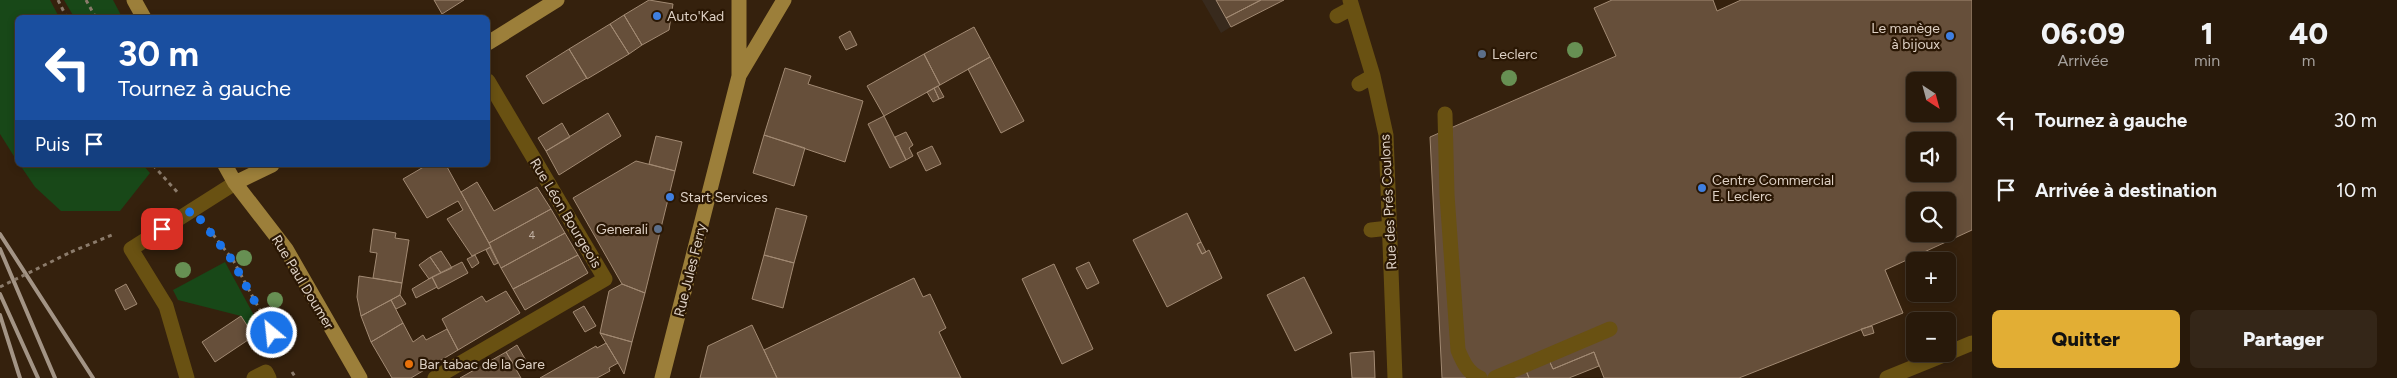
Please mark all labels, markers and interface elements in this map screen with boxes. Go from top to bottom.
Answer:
place label: Auto'Kad [667,8,724,25]
marker: Auto'Kad [651,10,663,22]
text: 06:09 [2041,15,2125,52]
text: 1 [2201,15,2214,52]
text: 40 [2289,15,2328,52]
place label: Le manège à bijoux [1871,20,1940,53]
marker: Le manège à bijoux [1944,30,1956,42]
text: 30 m [118,33,199,75]
icon: left [35,35,100,100]
place label: Leclerc [1492,46,1538,63]
marker: Leclerc [1476,48,1488,60]
text: Arrivée [2058,51,2108,70]
text: min [2194,51,2220,70]
text: m [2302,51,2315,70]
north arrow [1906,72,1956,122]
map controls [1906,72,1956,362]
text: Tournez à gauche [118,75,291,102]
icon: left [1992,106,2020,134]
text: Tournez à gauche [2035,109,2187,132]
text: 30 m [2334,109,2377,132]
icon: arrive [80,130,108,158]
button: sound [1906,132,1956,182]
text: Puis [35,133,70,156]
street label: Rue des Prés Coulons [1376,134,1401,270]
street label: Rue Léon Bourgeois [526,155,605,271]
place label: Centre Commercial E. Leclerc [1712,172,1834,205]
icon: arrive [1992,176,2020,204]
text: Arrivée à destination [2035,179,2217,202]
text: 10 m [2336,179,2377,202]
marker: Centre Commercial E. Leclerc [1696,182,1708,194]
place label: Start Services [680,189,768,206]
marker: Start Services [664,191,676,203]
button: search [1906,192,1956,242]
pin [141,208,183,250]
icon: arrive [148,215,176,243]
place label: Generali [596,221,648,238]
street label: Rue Jules Ferry [671,221,710,318]
marker: Generali [652,223,664,235]
house number: 4 [529,229,536,242]
street label: Rue Paul Doumer [268,232,338,333]
button: + [1906,252,1956,302]
position arrow [245,306,297,358]
button: Quitter [1992,310,2180,368]
button: Partager [2190,310,2377,368]
button: − [1906,312,1956,362]
place label: Bar tabac de la Gare [419,356,545,373]
marker: Bar tabac de la Gare [403,358,415,370]

